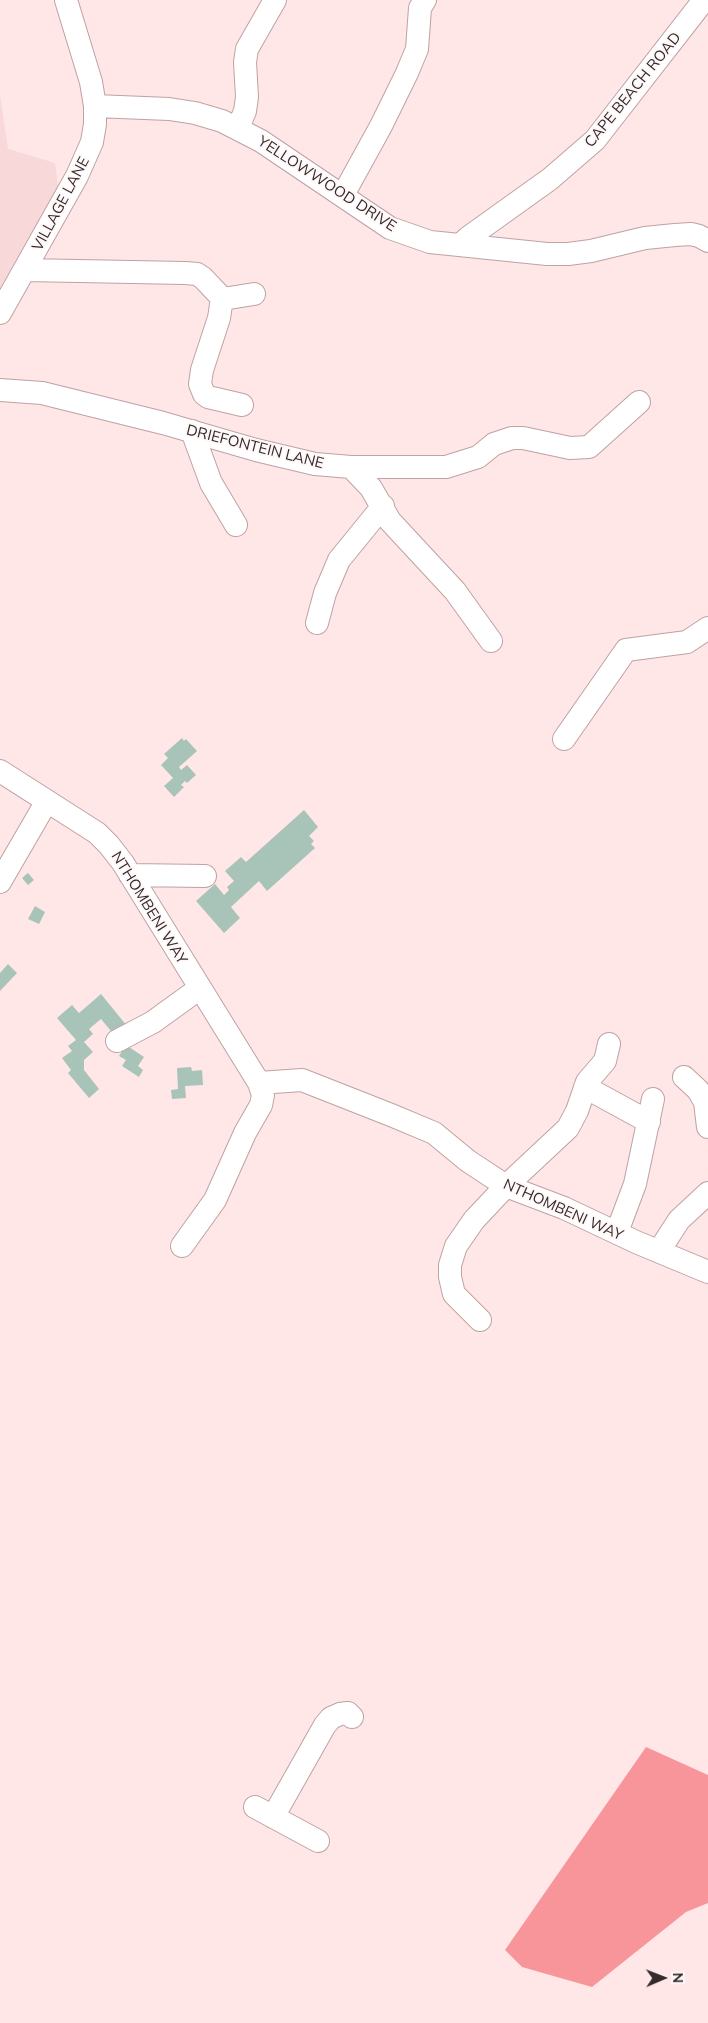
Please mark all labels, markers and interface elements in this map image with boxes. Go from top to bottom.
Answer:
street label: CAPE BEACH ROAD [581,29,685,151]
street label: YELLOWWOOD DRIVE [254,132,400,236]
street label: VILLAGE LANE [29,154,93,254]
street label: DRIEFONTEIN LANE [184,421,326,473]
street label: NTHOMBENI WAY [107,848,191,968]
street label: NTHOMBENI WAY [500,1175,626,1245]
north arrow [638,1953,688,2003]
text: N [669,1972,687,1983]

